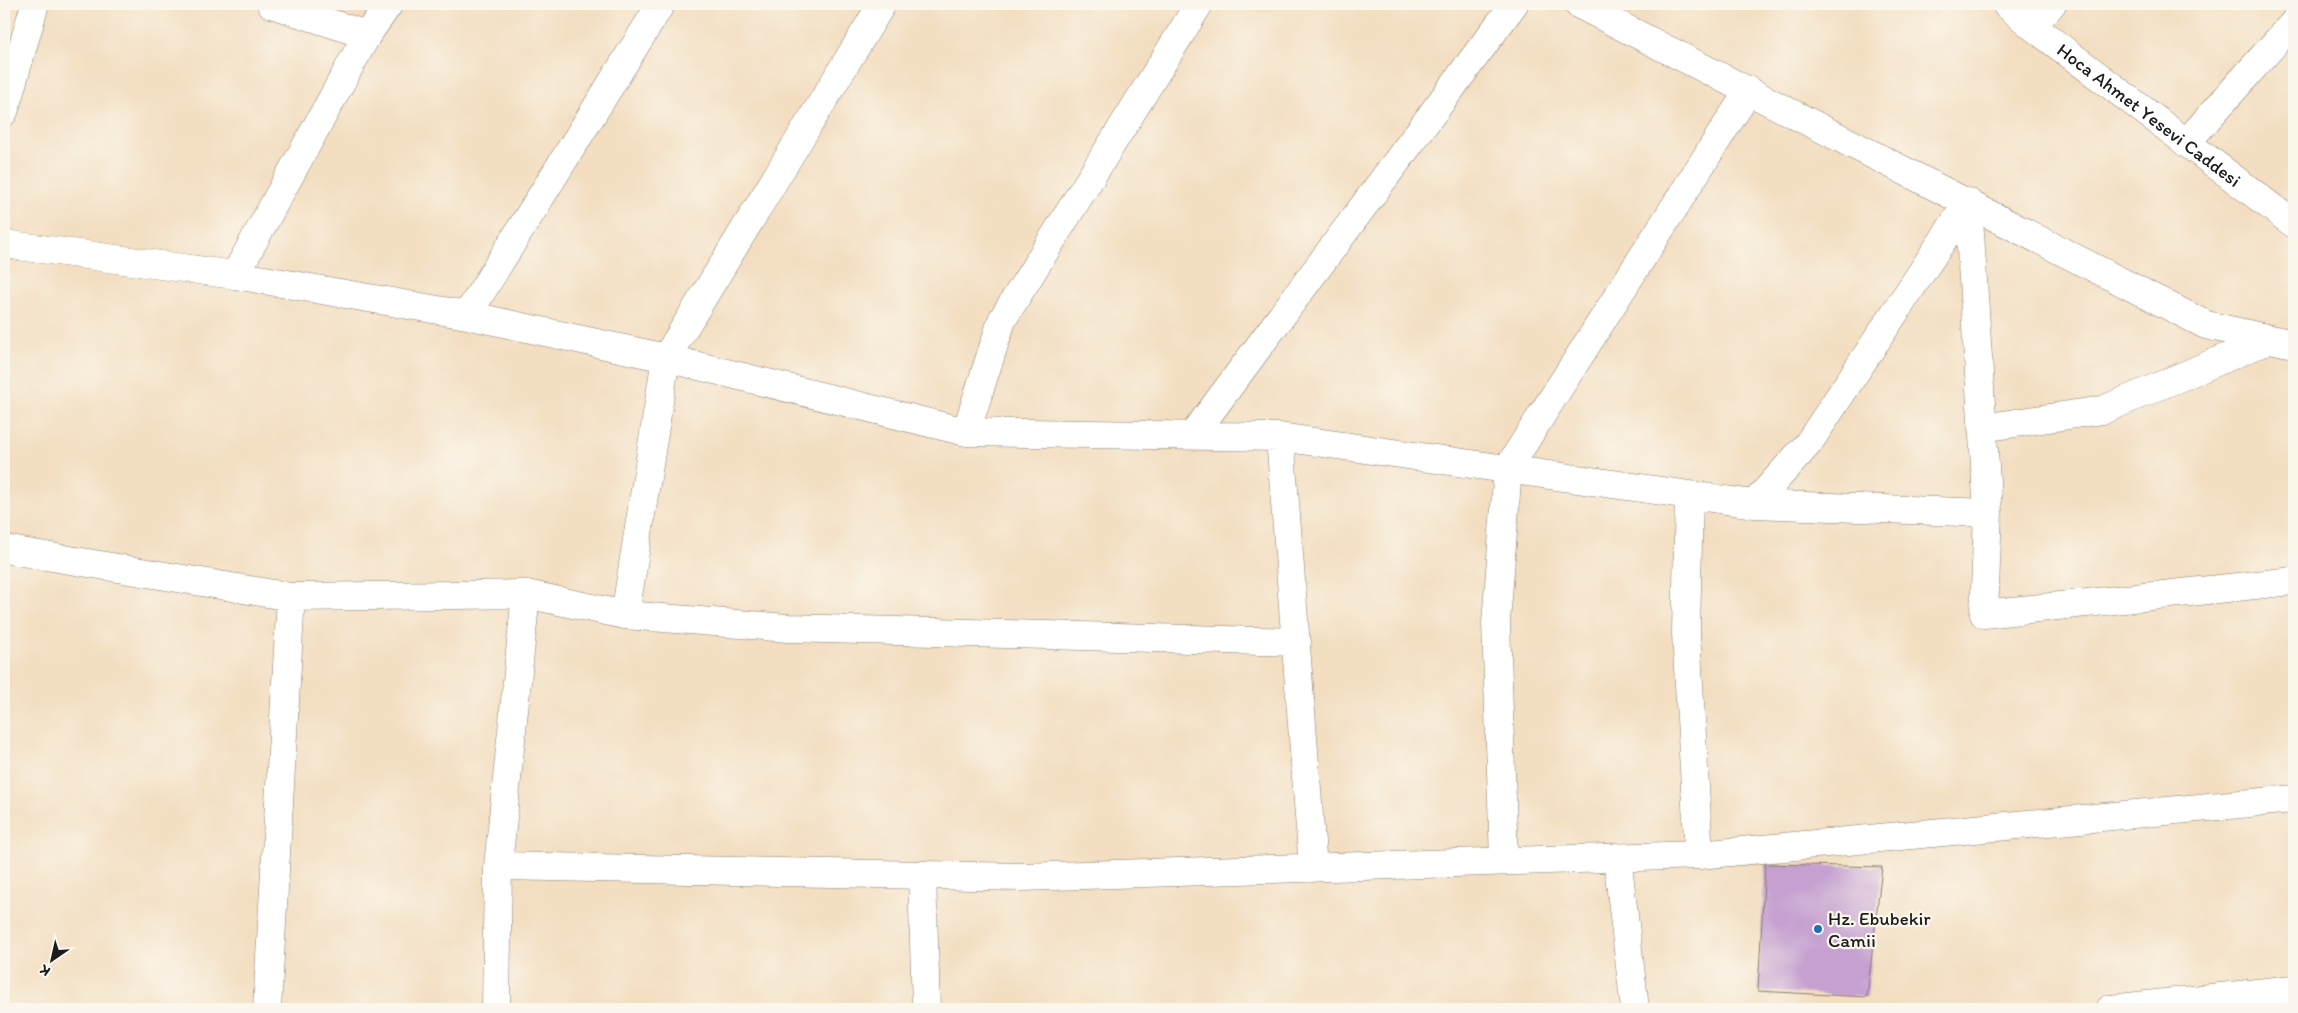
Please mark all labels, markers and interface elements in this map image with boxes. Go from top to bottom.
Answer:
street label: Hoca Ahmet Yesevi Caddesi [2053,38,2246,191]
place label: Hz. Ebubekir Camii [1828,907,1931,952]
marker: Hz. Ebubekir Camii [1812,923,1824,935]
north arrow [28,936,78,986]
text: K [36,960,53,980]

